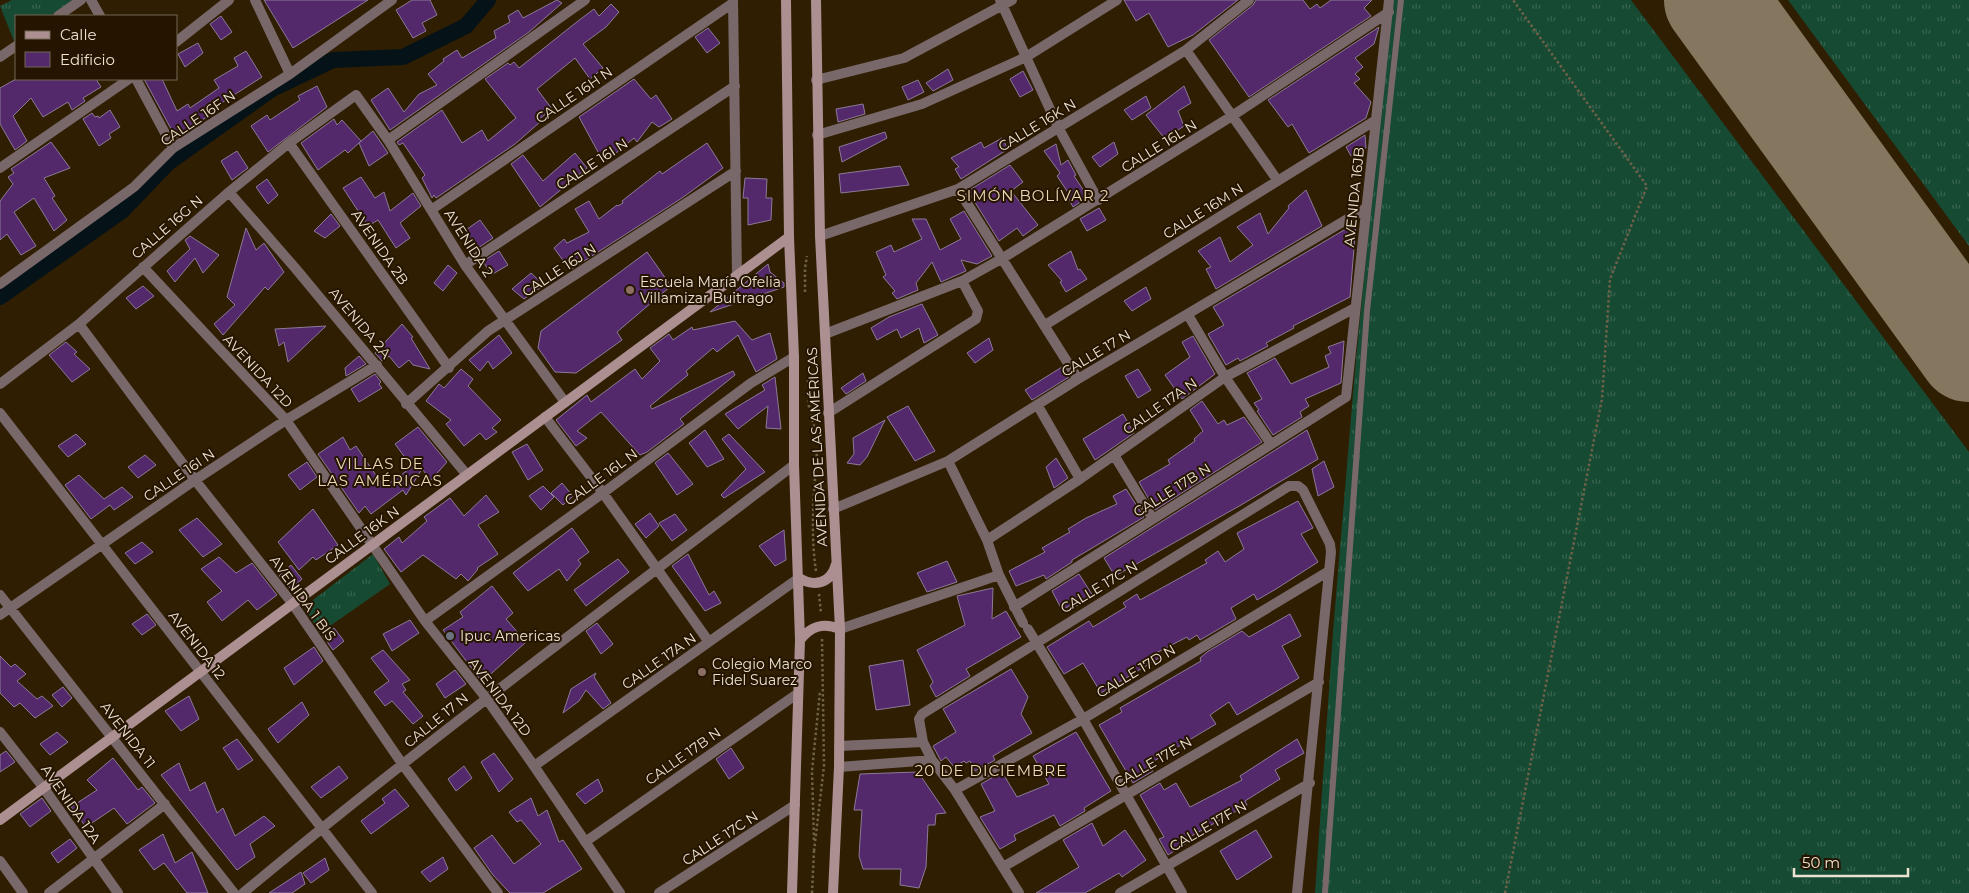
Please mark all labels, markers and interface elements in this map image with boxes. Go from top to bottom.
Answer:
legend [15,15,178,80]
text: Calle [60,25,97,44]
text: Edificio [60,50,115,69]
street label: CALLE 16H N [532,63,616,127]
street label: CALLE 16F N [157,86,239,150]
street label: CALLE 16K N [995,95,1079,155]
street label: CALLE 16L N [1118,116,1200,176]
street label: CALLE 16I N [553,134,631,194]
street label: AVENIDA 16JB [1340,146,1368,248]
street label: CALLE 16M N [1160,179,1246,243]
district label: SIMÓN BOLÍVAR 2 [957,186,1109,205]
street label: CALLE 16G N [128,191,206,263]
street label: AVENIDA 2B [347,206,413,288]
street label: AVENIDA 2 [440,206,498,280]
street label: CALLE 16J N [519,239,599,301]
place label: Escuela María Ofelia Villamizar Buitrago [640,273,781,307]
street label: AVENIDA 2A [325,284,396,363]
marker: Escuela María Ofelia Villamizar Buitrago [624,284,636,296]
street label: CALLE 17 N [1058,325,1134,381]
street label: AVENIDA 12D [219,331,297,411]
street label: AVENIDA DE LAS AMÉRICAS [803,347,831,547]
street label: CALLE 17A N [1119,374,1201,438]
street label: CALLE 16L N [561,444,641,510]
street label: CALLE 16I N [140,445,218,505]
district label: VILLAS DE LAS AMÉRICAS [317,454,443,490]
street label: CALLE 17B N [1130,459,1214,521]
street label: CALLE 16K N [321,502,403,568]
street label: AVENIDA 1 BIS [266,552,340,644]
street label: CALLE 17C N [1057,557,1141,617]
street label: AVENIDA 12 [165,607,229,683]
place label: Ipuc Americas [460,627,560,645]
street label: CALLE 17A N [618,629,700,693]
marker: Ipuc Americas [444,630,456,642]
street label: CALLE 17D N [1093,640,1179,702]
street label: AVENIDA 12D [465,654,535,740]
place label: Colegio Marco Fidel Suarez [712,655,812,689]
marker: Colegio Marco Fidel Suarez [696,666,708,678]
street label: CALLE 17 N [400,689,472,751]
street label: AVENIDA 11 [96,698,160,772]
street label: CALLE 17B N [642,723,724,789]
street label: CALLE 17E N [1111,732,1195,792]
street label: AVENIDA 12A [37,761,105,848]
district label: 20 DE DICIEMBRE [915,761,1067,780]
street label: CALLE 17F N [1166,797,1250,855]
street label: CALLE 17C N [679,807,761,869]
scale bar [1794,846,1908,878]
text: 50 m [1802,853,1840,872]

